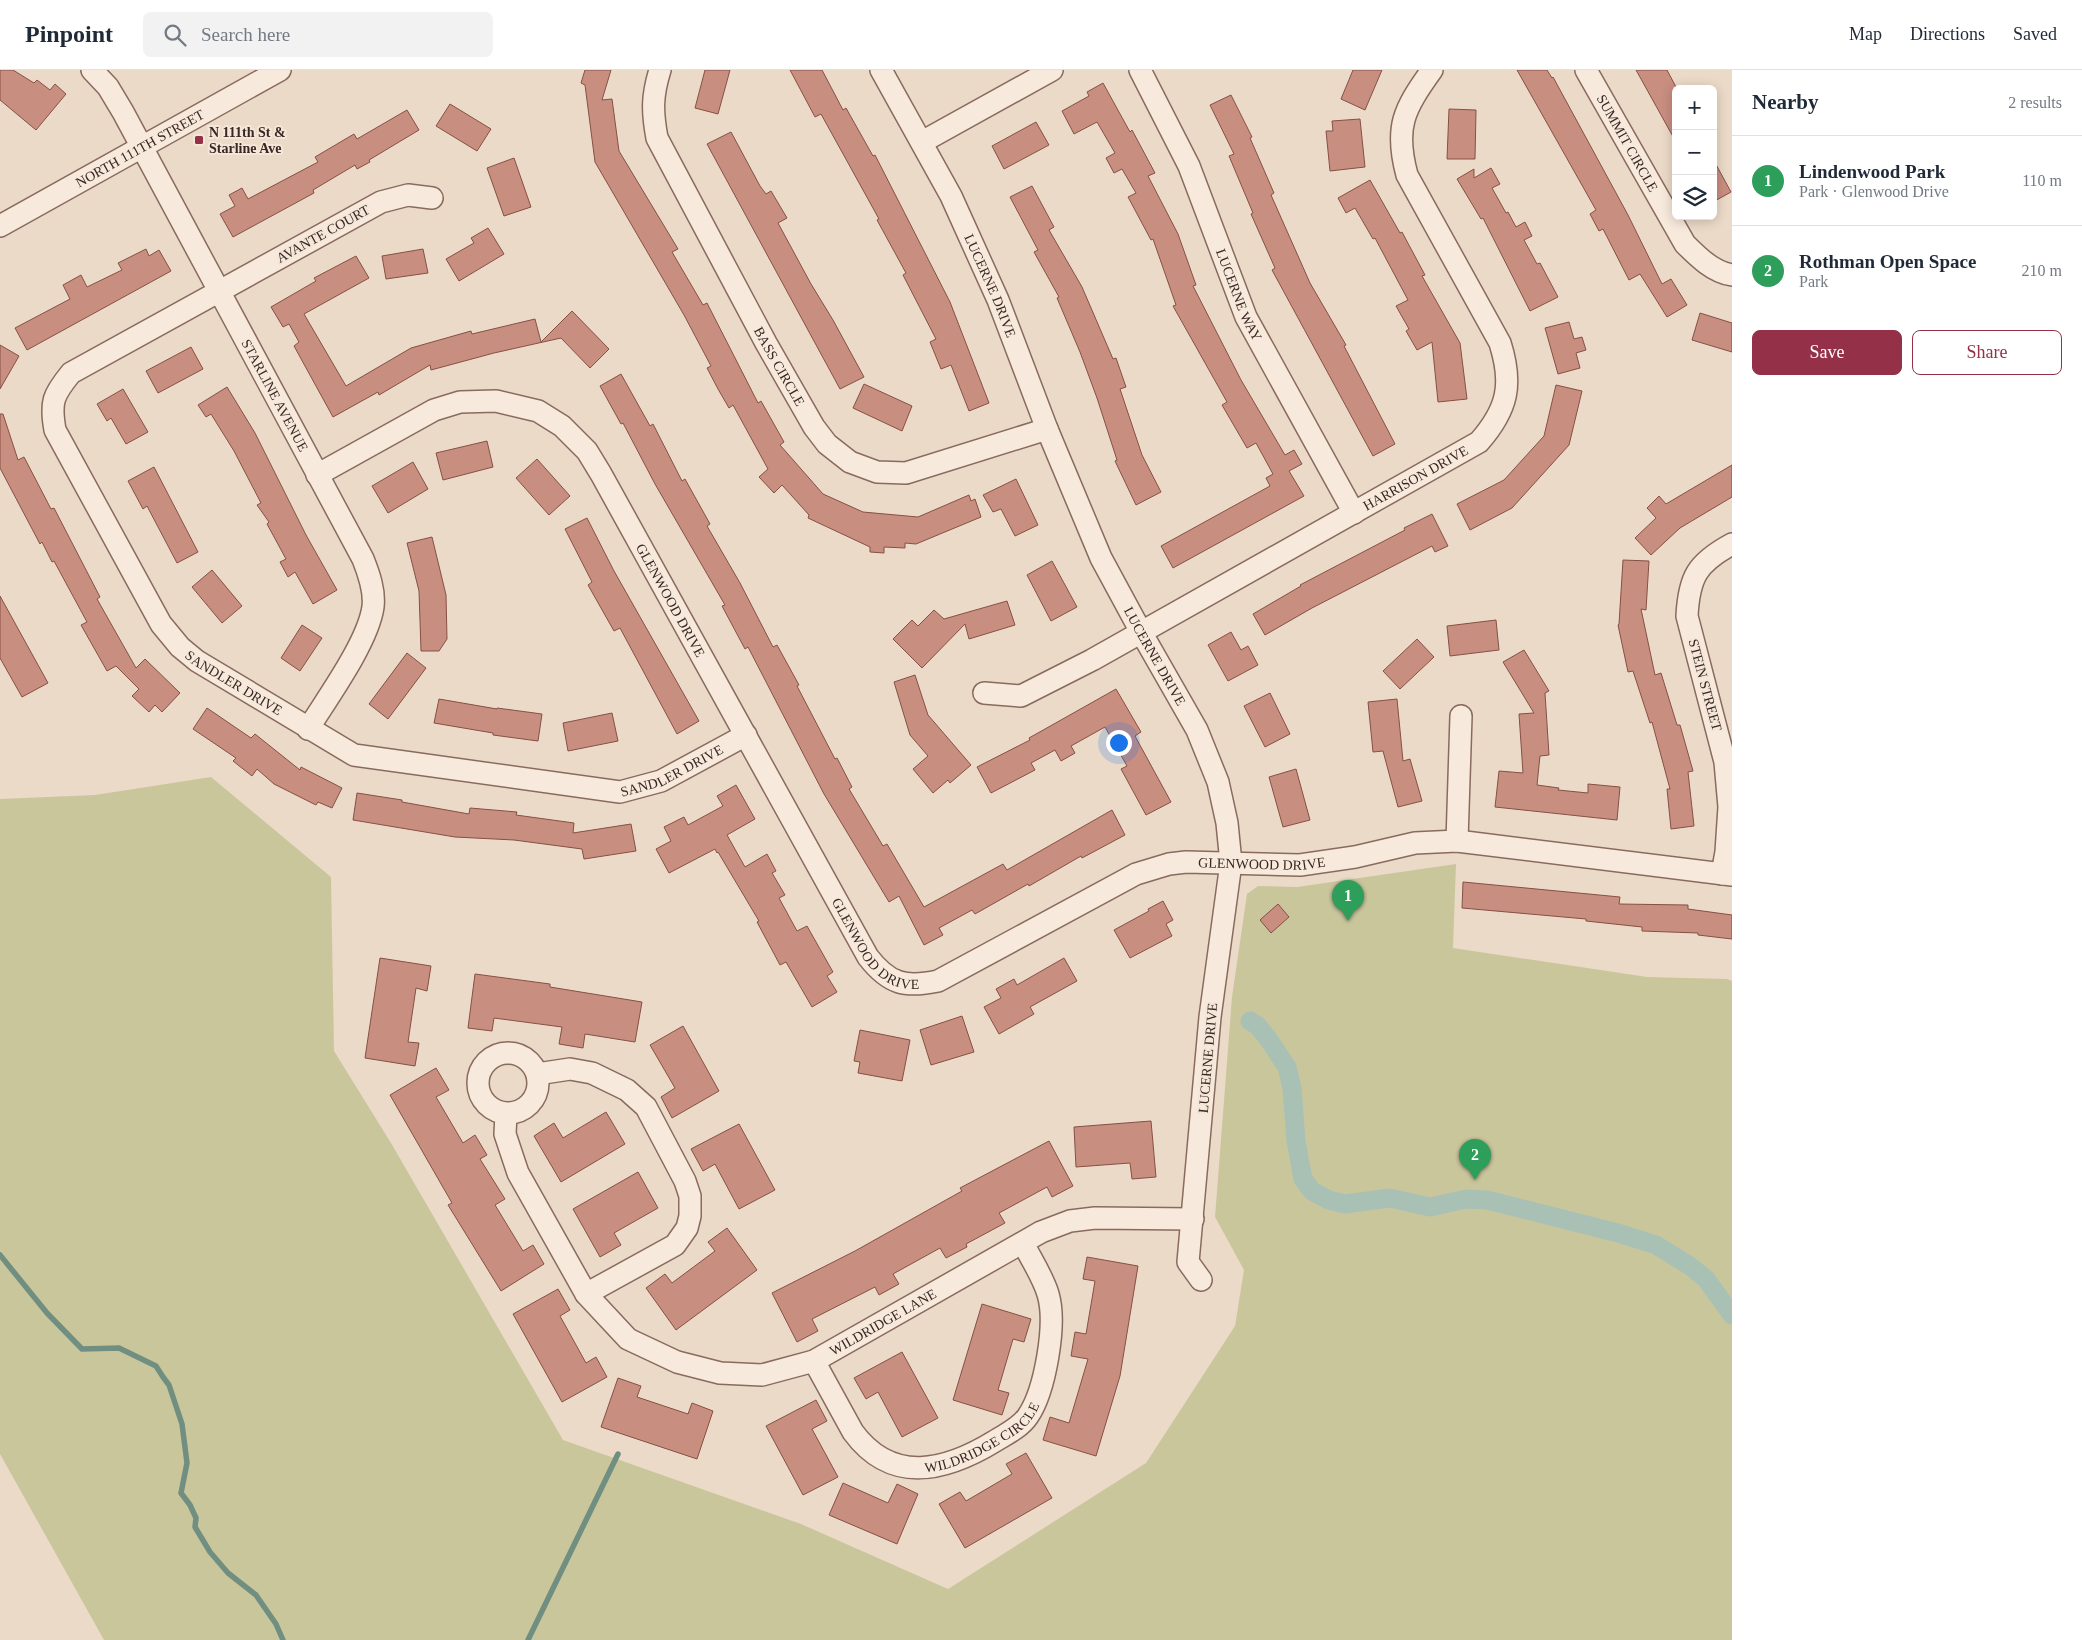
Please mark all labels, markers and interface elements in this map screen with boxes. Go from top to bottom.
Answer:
search box [143,12,493,57]
text: Pinpoint [25,21,113,47]
icon: search [161,21,189,49]
text: Search here [201,24,290,45]
text: Map [1849,24,1882,44]
text: Directions [1910,24,1985,44]
text: Saved [2013,24,2057,44]
map controls [1672,85,1717,220]
button: + [1672,85,1717,130]
text: Nearby [1752,90,1819,114]
street label: SUMMIT CIRCLE [1594,92,1661,194]
text: 2 results [2008,94,2062,111]
street label: NORTH 111TH STREET [73,106,207,190]
place label: N 111th St & Starline Ave [209,125,286,156]
button: − [1672,130,1717,175]
marker: N 111th St & Starline Ave [193,134,205,146]
text: Lindenwood Park [1799,161,1945,182]
text: 1 [1764,172,1772,189]
text: 110 m [2022,172,2062,189]
button: layers [1672,175,1717,220]
text: Park · Glenwood Drive [1799,183,1949,200]
street label: AVANTE COURT [274,202,373,266]
street label: LUCERNE DRIVE [962,232,1019,339]
street label: LUCERNE WAY [1213,247,1265,343]
text: Rothman Open Space [1799,251,1976,272]
text: 2 [1764,262,1772,279]
text: 210 m [2022,262,2062,279]
text: Park [1799,273,1828,290]
street label: BASS CIRCLE [751,324,808,408]
button: Save [1752,330,1902,375]
button: Share [1912,330,2062,375]
street label: STARLINE AVENUE [239,337,311,454]
street label: HARRISON DRIVE [1360,442,1471,513]
street label: GLENWOOD DRIVE [633,541,708,660]
street label: LUCERNE DRIVE [1121,604,1189,708]
street label: STEIN STREET [1686,637,1725,733]
street label: SANDLER DRIVE [182,647,285,718]
your location [1106,730,1132,756]
street label: SANDLER DRIVE [619,741,725,799]
street label: GLENWOOD DRIVE [1198,854,1326,873]
pin: 1 [1332,880,1364,921]
street label: GLENWOOD DRIVE [829,895,919,992]
street label: LUCERNE DRIVE [1196,1002,1220,1114]
pin: 2 [1459,1139,1491,1180]
street label: WILDRIDGE LANE [827,1286,939,1358]
street label: WILDRIDGE CIRCLE [923,1400,1042,1475]

